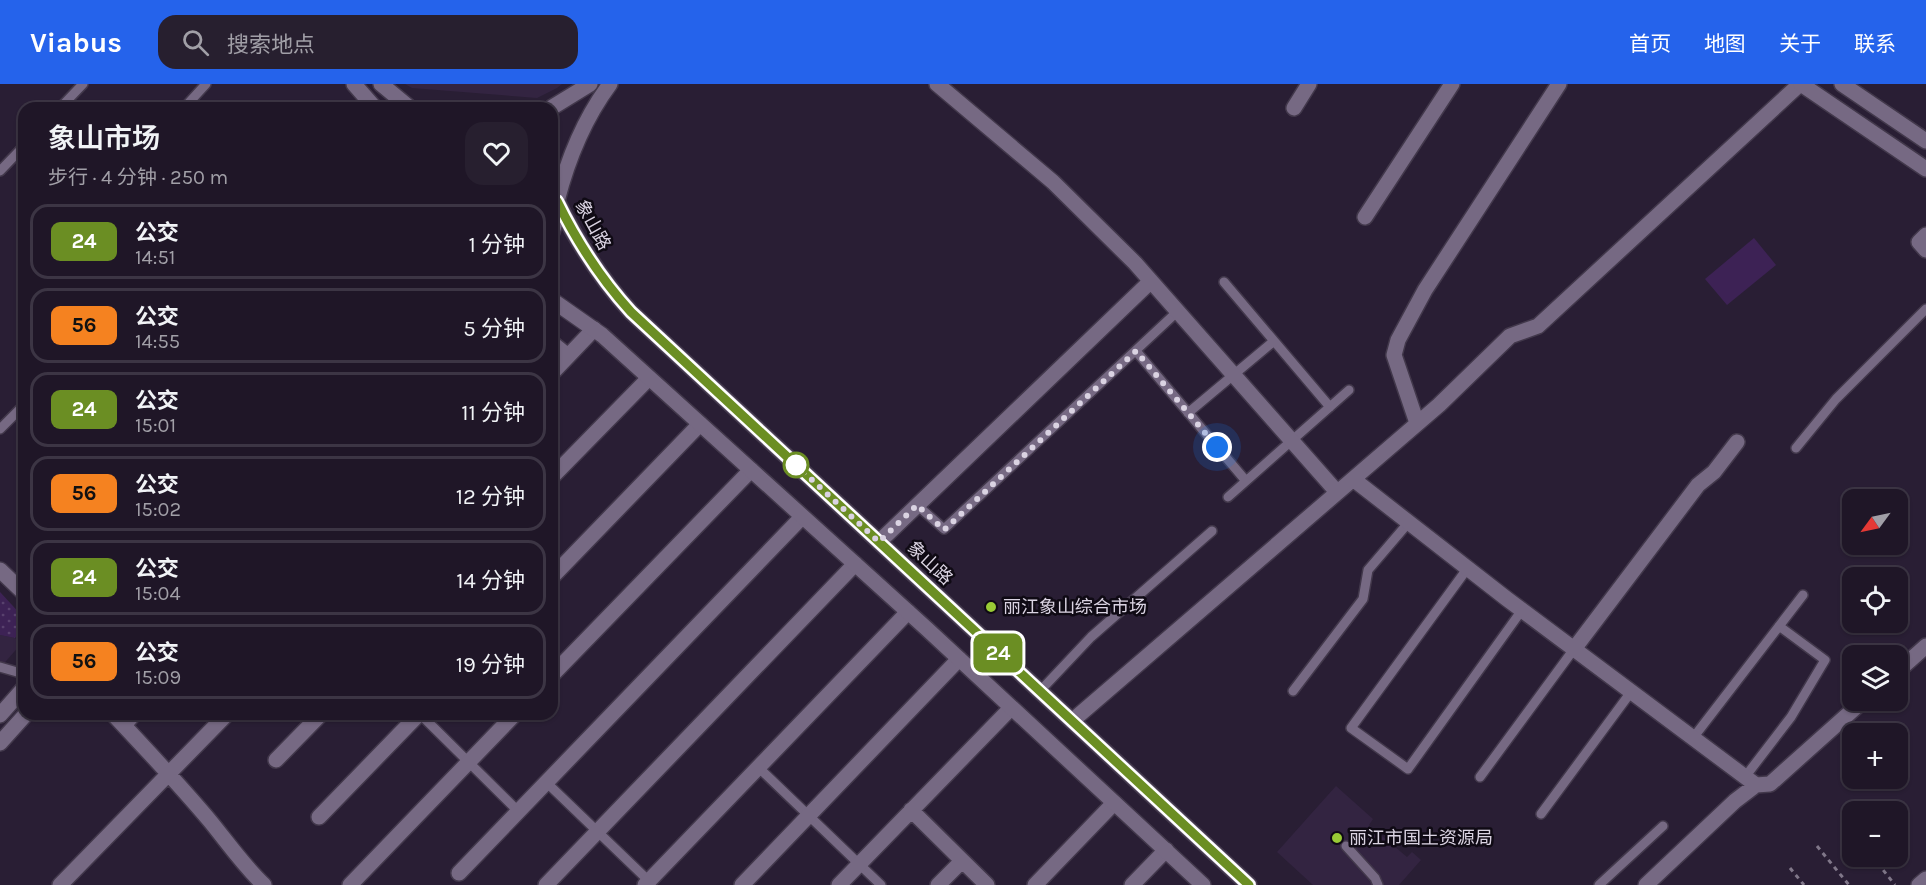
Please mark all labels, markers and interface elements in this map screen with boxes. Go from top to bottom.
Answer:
search box [158,15,578,69]
text: Viabus [30,26,122,59]
icon: search [179,26,212,59]
text: 搜索地点 [227,32,315,58]
text: 首页 [1629,32,1671,56]
text: 地图 [1704,32,1746,56]
text: 关于 [1779,32,1821,56]
text: 联系 [1854,32,1896,56]
text: 象山市场 [48,122,160,155]
button: heart [465,122,528,185]
text: 步行 · 4 分钟 · 250 m [48,166,228,189]
street label: 象山路 [570,196,616,254]
text: 公交 [135,220,179,246]
text: 24 [71,229,97,253]
text: 1 分钟 [469,232,525,258]
text: 14:51 [135,246,175,269]
text: 公交 [135,304,179,330]
text: 56 [72,313,96,337]
text: 5 分钟 [463,316,525,342]
text: 14:55 [135,330,180,353]
text: 公交 [135,388,179,414]
text: 24 [71,397,97,421]
text: 11 分钟 [461,400,525,426]
text: 15:01 [135,414,176,437]
your location [1202,432,1232,462]
unlabelled marker [783,452,809,478]
text: 公交 [135,472,179,498]
text: 56 [72,481,96,505]
text: 12 分钟 [456,484,525,510]
north arrow [1842,489,1908,555]
map controls [1842,489,1908,867]
text: 15:02 [135,498,181,521]
street label: 象山路 [903,537,957,589]
text: 公交 [135,556,179,582]
text: 24 [71,565,97,589]
button: locate [1842,567,1908,633]
text: 14 分钟 [456,568,525,594]
text: 15:04 [135,582,181,605]
place label: 丽江象山综合市场 [1003,596,1147,618]
marker: 丽江象山综合市场 [984,600,998,614]
line badge: 24 [971,634,1025,672]
text: 公交 [135,640,179,666]
text: 24 [985,641,1011,665]
button: layers [1842,645,1908,711]
text: 56 [72,649,96,673]
text: 19 分钟 [456,652,525,678]
text: 15:09 [135,666,181,689]
button: + [1842,723,1908,789]
button: − [1842,801,1908,867]
place label: 丽江市国土资源局 [1349,827,1493,849]
marker: 丽江市国土资源局 [1330,831,1344,845]

